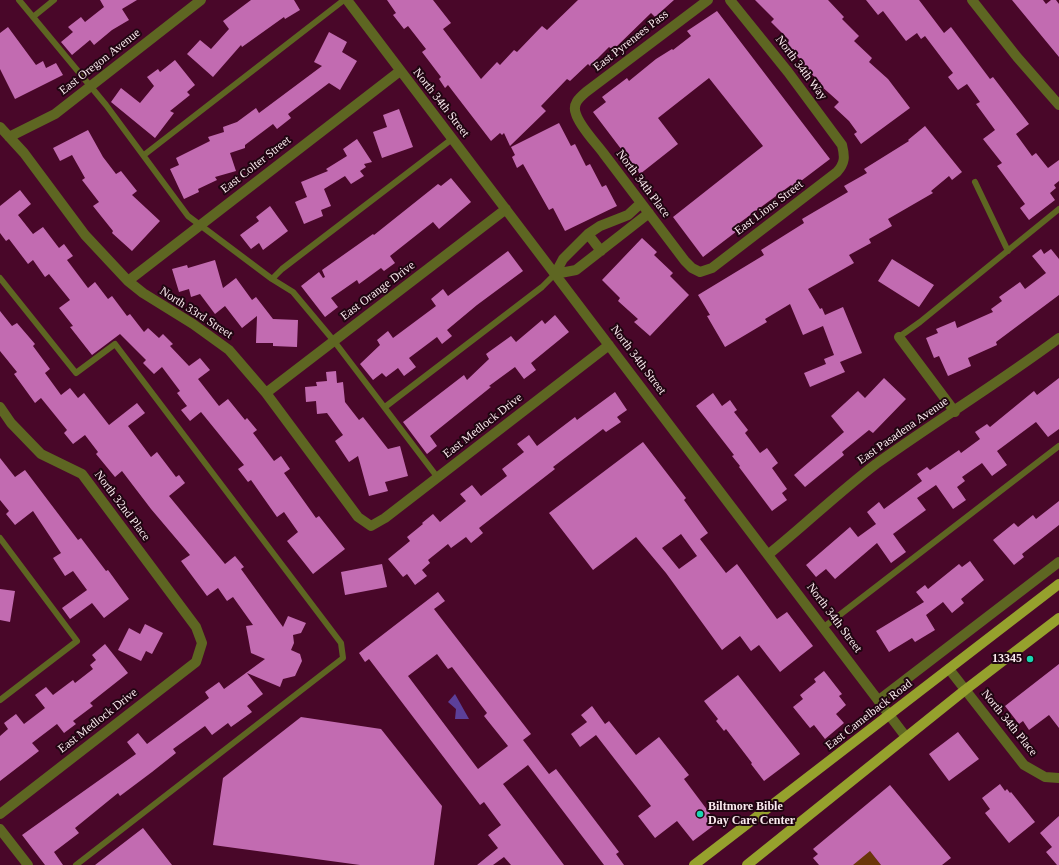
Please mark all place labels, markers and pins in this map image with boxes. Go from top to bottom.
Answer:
place label: 13345 [992,652,1022,666]
marker: 13345 [1025,654,1035,664]
place label: Biltmore Bible Day Care Center [708,800,795,828]
marker: Biltmore Bible Day Care Center [695,809,705,819]

